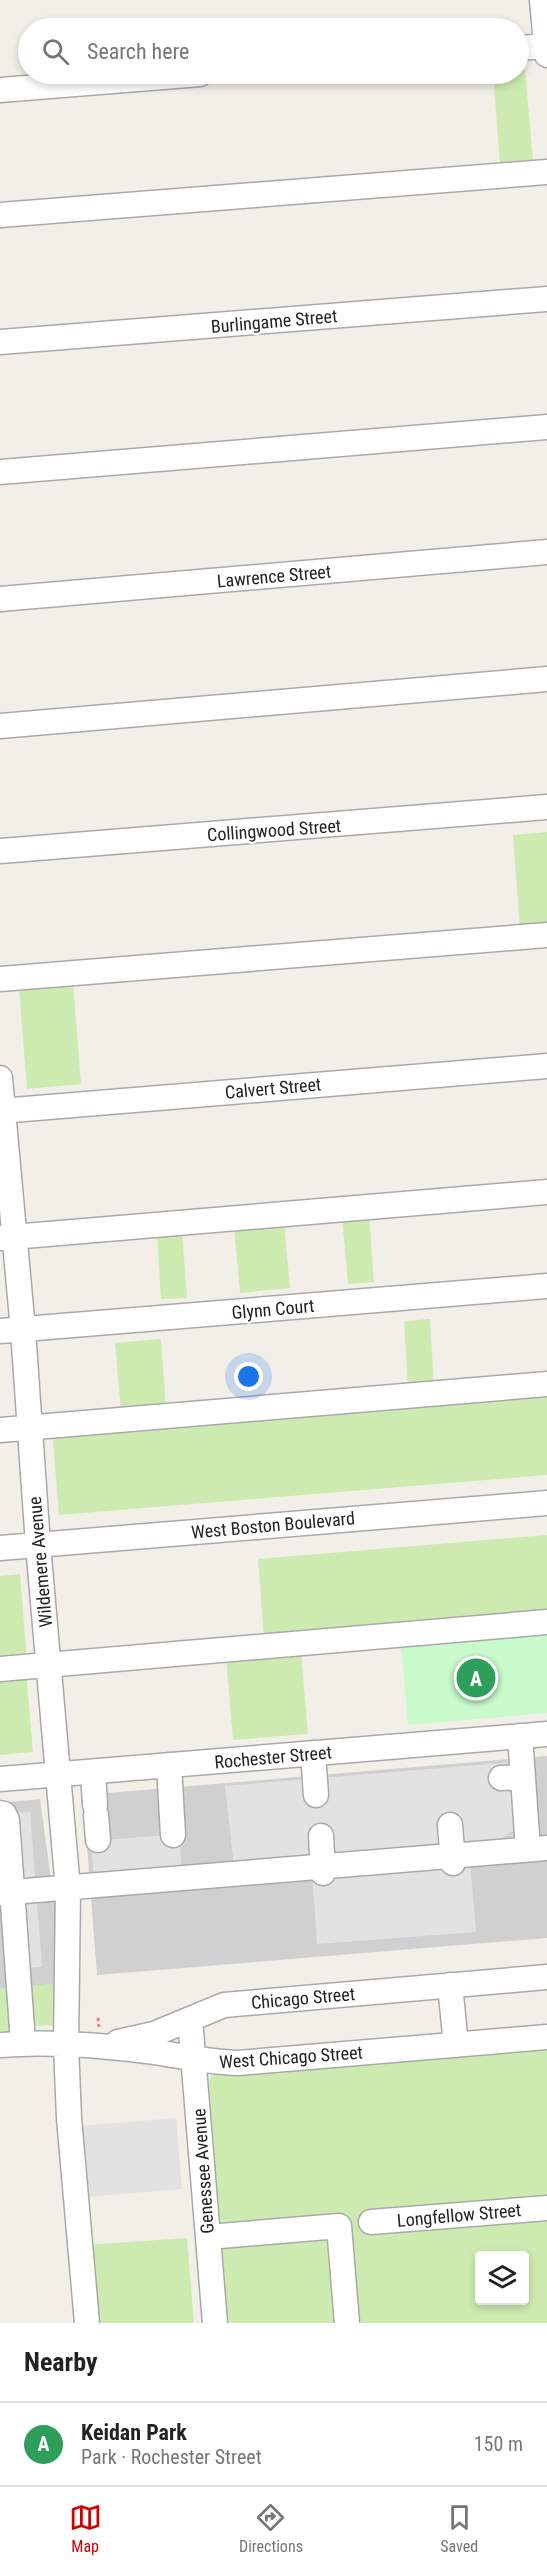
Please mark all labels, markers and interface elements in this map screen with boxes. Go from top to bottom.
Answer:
search box [18,18,529,84]
icon: search [39,35,72,68]
text: Search here [87,39,189,64]
street label: Burlingame Street [210,305,338,337]
street label: Lawrence Street [216,561,332,591]
street label: Collingwood Street [206,815,342,845]
street label: Calvert Street [224,1073,322,1103]
street label: Glynn Court [231,1295,315,1323]
your location [234,1362,263,1391]
street label: Wildemere Avenue [24,1496,56,1628]
street label: West Boston Boulevard [190,1507,356,1543]
pin: A [456,1656,496,1700]
street label: Rochester Street [213,1741,333,1773]
street label: Chicago Street [250,1983,356,2013]
street label: West Chicago Street [219,2042,363,2072]
street label: Genessee Avenue [188,2108,218,2234]
street label: Longfellow Street [396,2199,522,2231]
map controls [475,2251,529,2305]
button: layers [475,2251,529,2305]
text: Nearby [24,2347,98,2377]
text: Keidan Park [81,2420,187,2445]
text: A [38,2432,49,2456]
text: 150 m [474,2432,523,2456]
text: Park · Rochester Street [81,2445,262,2469]
tab: Map [69,2501,102,2556]
tab: Directions [239,2501,303,2556]
tab: Saved [440,2501,478,2556]

